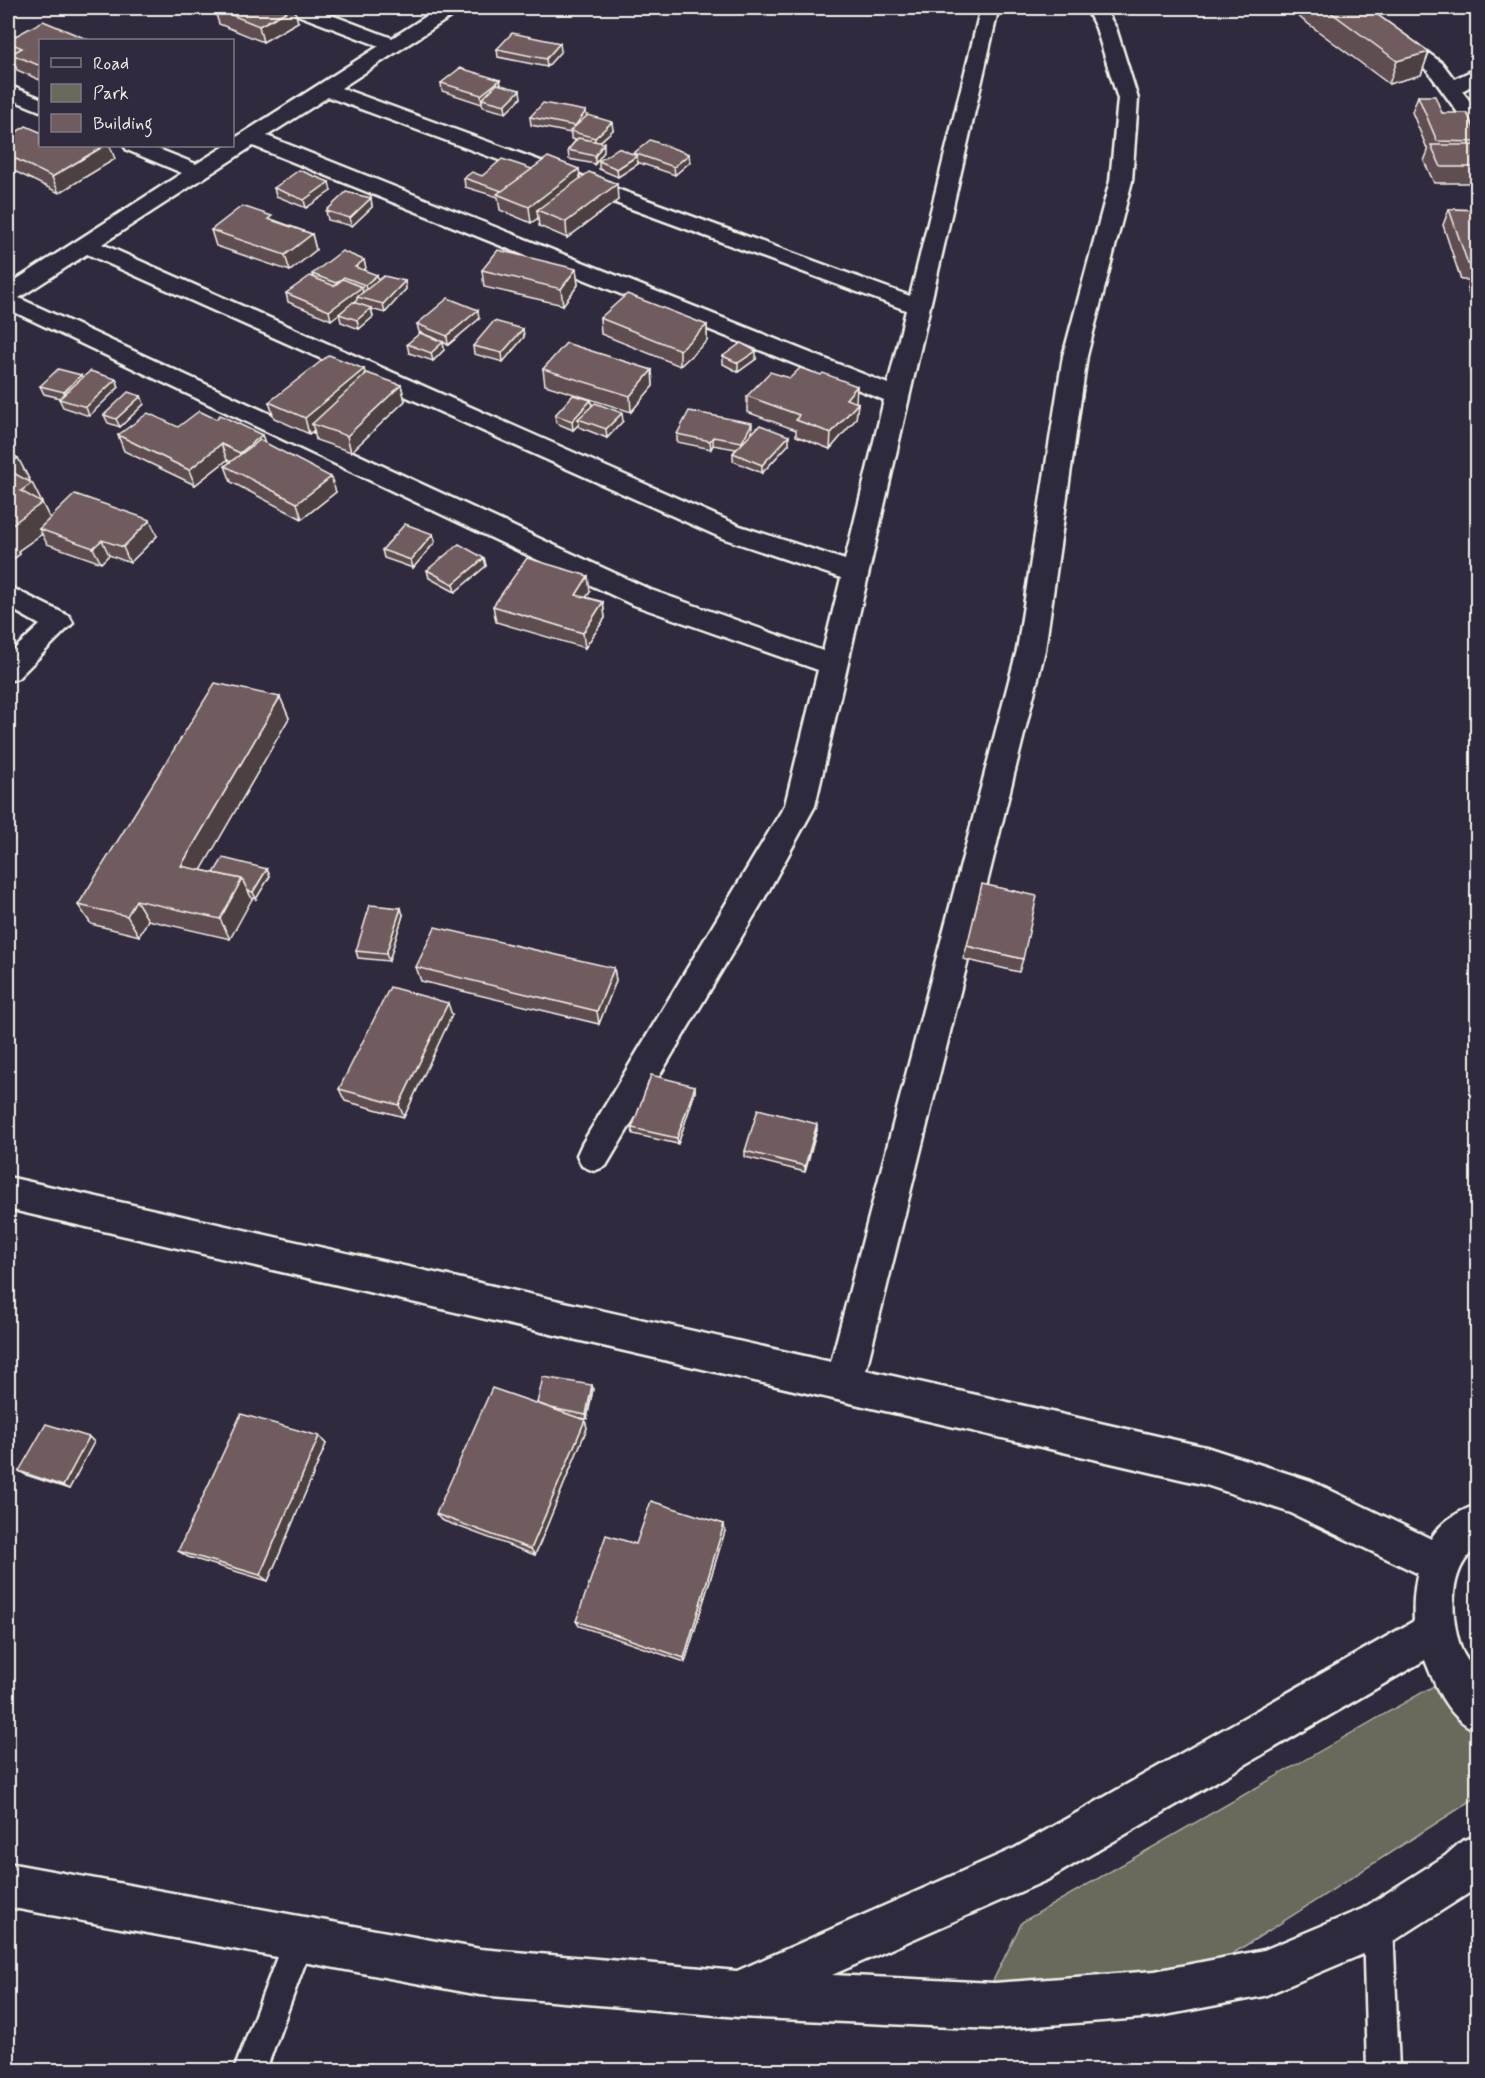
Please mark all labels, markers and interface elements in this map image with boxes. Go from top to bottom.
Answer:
legend [39,39,234,147]
text: Road [93,52,129,76]
text: Park [93,82,129,106]
text: Building [93,112,153,138]

